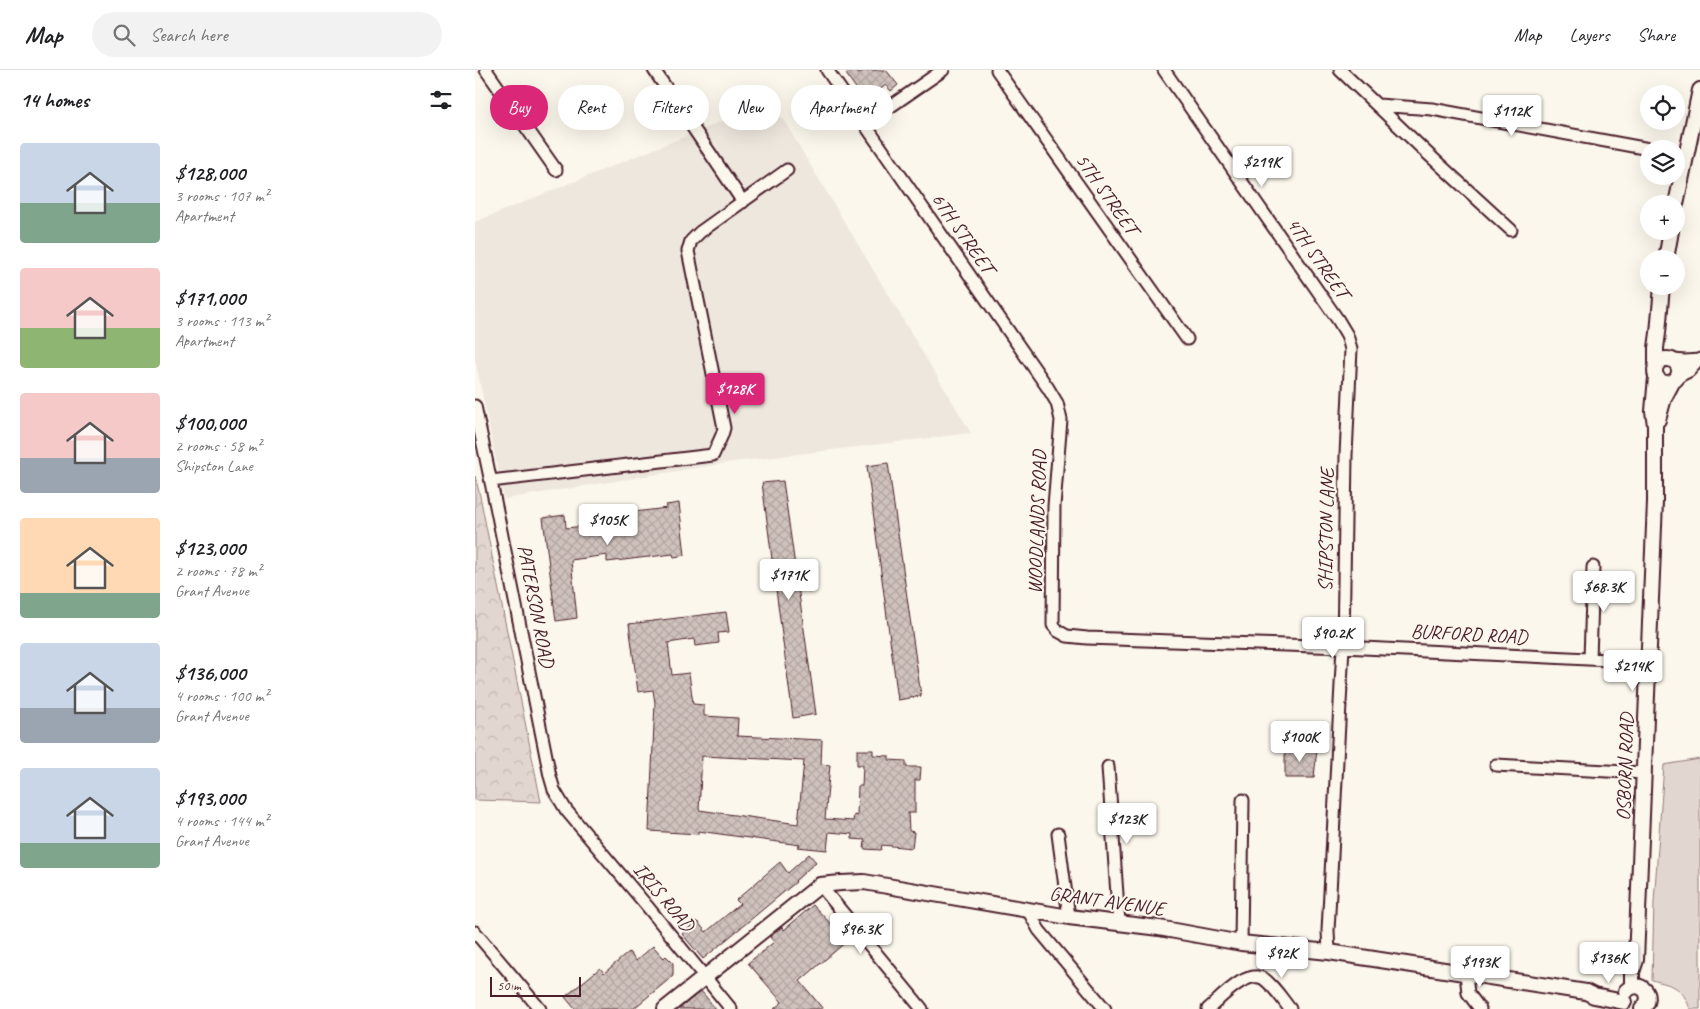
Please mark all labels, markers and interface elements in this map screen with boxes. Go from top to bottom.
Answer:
search box [92,12,442,57]
text: Map [25,20,62,50]
icon: search [110,21,138,49]
text: Search here [150,23,228,47]
text: Map [1514,24,1542,46]
text: Layers [1570,24,1609,46]
text: Share [1637,24,1675,46]
chip: Buy [490,85,548,130]
chip: Rent [558,85,624,130]
chip: Filters [634,85,709,130]
chip: New [719,85,781,130]
chip: Apartment [791,85,893,130]
map controls [1640,85,1685,295]
button: locate [1640,85,1685,130]
icon: filters [427,86,455,114]
text: 14 homes [20,87,89,113]
pin: $112K [1477,94,1547,137]
text: $112K [1494,101,1530,121]
button: layers [1640,140,1685,185]
pin: $219K [1227,146,1297,188]
street label: 5TH STREET [1070,149,1147,243]
text: $219K [1244,152,1280,172]
text: $128,000 [175,160,245,186]
icon: home [60,163,120,223]
text: 3 rooms · 107 m² [175,186,269,206]
street label: 6TH STREET [926,188,1003,282]
button: + [1640,195,1685,240]
text: Apartment [175,206,234,226]
street label: 4TH STREET [1281,213,1358,307]
button: − [1640,250,1685,295]
text: $171,000 [175,285,245,311]
icon: home [60,288,120,348]
text: 3 rooms · 113 m² [175,311,269,331]
text: Apartment [175,331,234,351]
pin: $128K [700,372,770,415]
text: $128K [717,379,753,399]
text: $100,000 [175,410,245,436]
icon: home [60,413,120,473]
text: 2 rooms · 58 m² [175,436,261,456]
street label: WOODLANDS ROAD [1022,448,1052,594]
text: Shipston Lane [175,456,253,476]
street label: SHIPSTON LANE [1312,466,1340,592]
pin: $105K [573,504,643,546]
text: $105K [590,510,626,530]
text: $123,000 [175,535,245,561]
icon: home [60,538,120,598]
street label: PATERSON ROAD [512,543,560,671]
pin: $171K [754,558,824,601]
text: 2 rooms · 78 m² [175,561,261,581]
text: $171K [771,565,807,585]
pin: $68.3K [1563,570,1645,613]
text: $68.3K [1584,577,1624,597]
text: Grant Avenue [175,581,249,601]
pin: $90.2K [1292,616,1374,659]
street label: BURFORD ROAD [1410,618,1529,650]
text: $90.2K [1313,623,1353,643]
pin: $214K [1598,650,1668,692]
text: $214K [1615,656,1651,676]
text: $136,000 [175,660,246,686]
icon: home [60,663,120,723]
text: 4 rooms · 100 m² [175,686,269,706]
text: Grant Avenue [175,706,249,726]
street label: OSBORN ROAD [1611,710,1639,821]
pin: $100K [1265,720,1335,763]
text: $100K [1282,727,1318,747]
text: $193,000 [175,785,245,811]
icon: home [60,788,120,848]
pin: $123K [1092,802,1162,845]
text: $123K [1109,809,1145,829]
text: 4 rooms · 144 m² [175,811,269,831]
text: Grant Avenue [175,831,249,851]
street label: IRIS ROAD [628,857,701,938]
street label: GRANT AVENUE [1048,881,1169,922]
pin: $96.3K [820,912,902,955]
text: $96.3K [841,919,881,939]
pin: $92K [1252,936,1312,979]
pin: $136K [1574,942,1644,984]
text: $92K [1267,943,1297,963]
pin: $193K [1445,946,1515,988]
text: $136K [1590,948,1628,968]
text: $193K [1462,952,1498,972]
scale bar [490,974,581,997]
text: 50 m [497,977,521,994]

